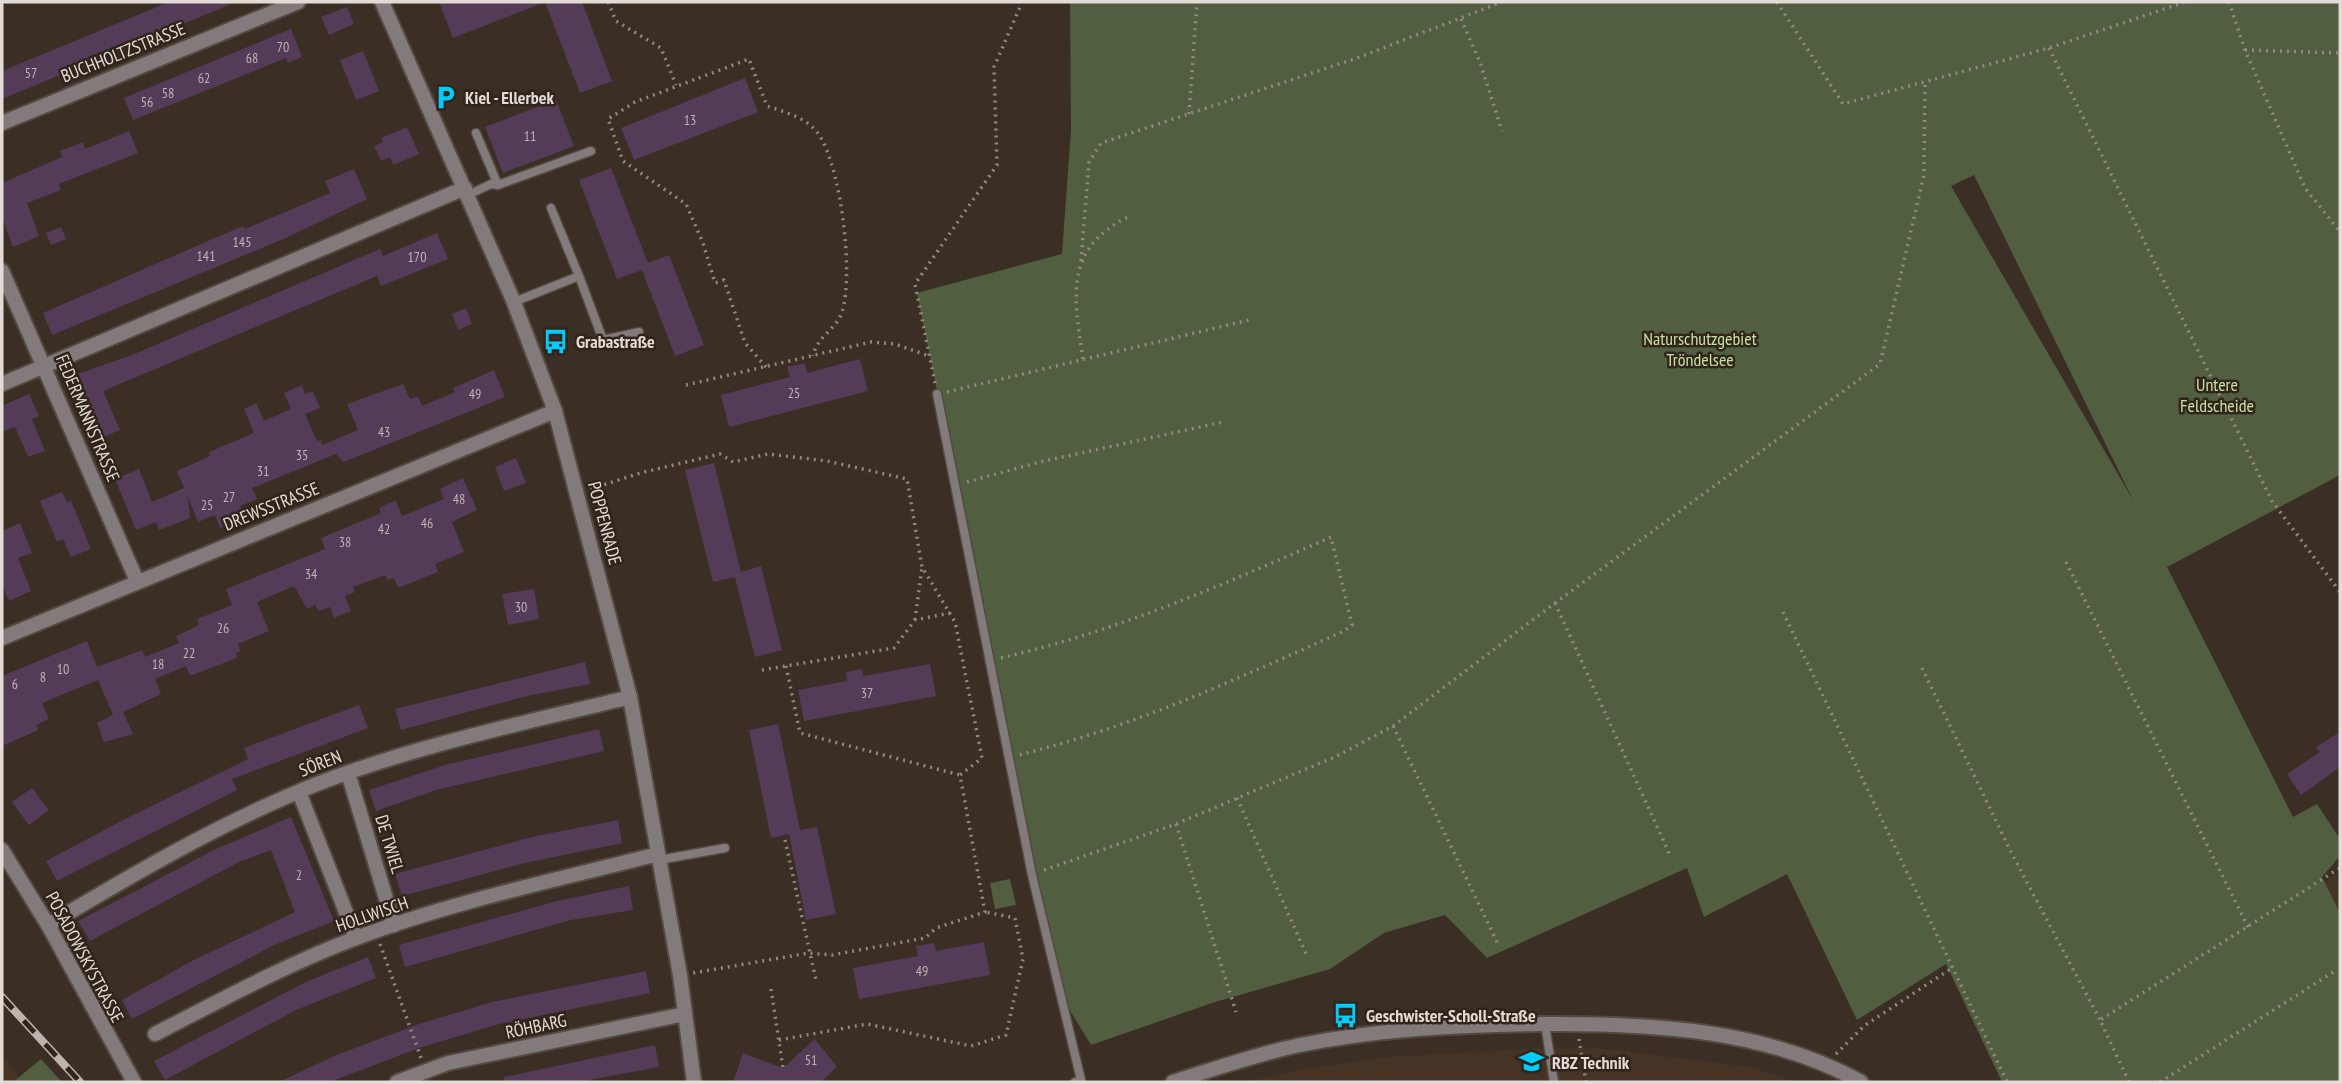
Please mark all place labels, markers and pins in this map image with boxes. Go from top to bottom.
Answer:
parking icon: Kiel - Ellerbek [431,83,459,111]
place label: Kiel - Ellerbek [465,86,554,109]
bus stop icon: Grabastraße [542,327,570,355]
place label: Grabastraße [576,330,655,353]
bus stop icon: Geschwister-Scholl-Straße [1332,1001,1360,1029]
place label: Geschwister-Scholl-Straße [1366,1004,1536,1027]
school or university icon: RBZ Technik [1518,1048,1546,1076]
place label: RBZ Technik [1552,1051,1630,1074]

